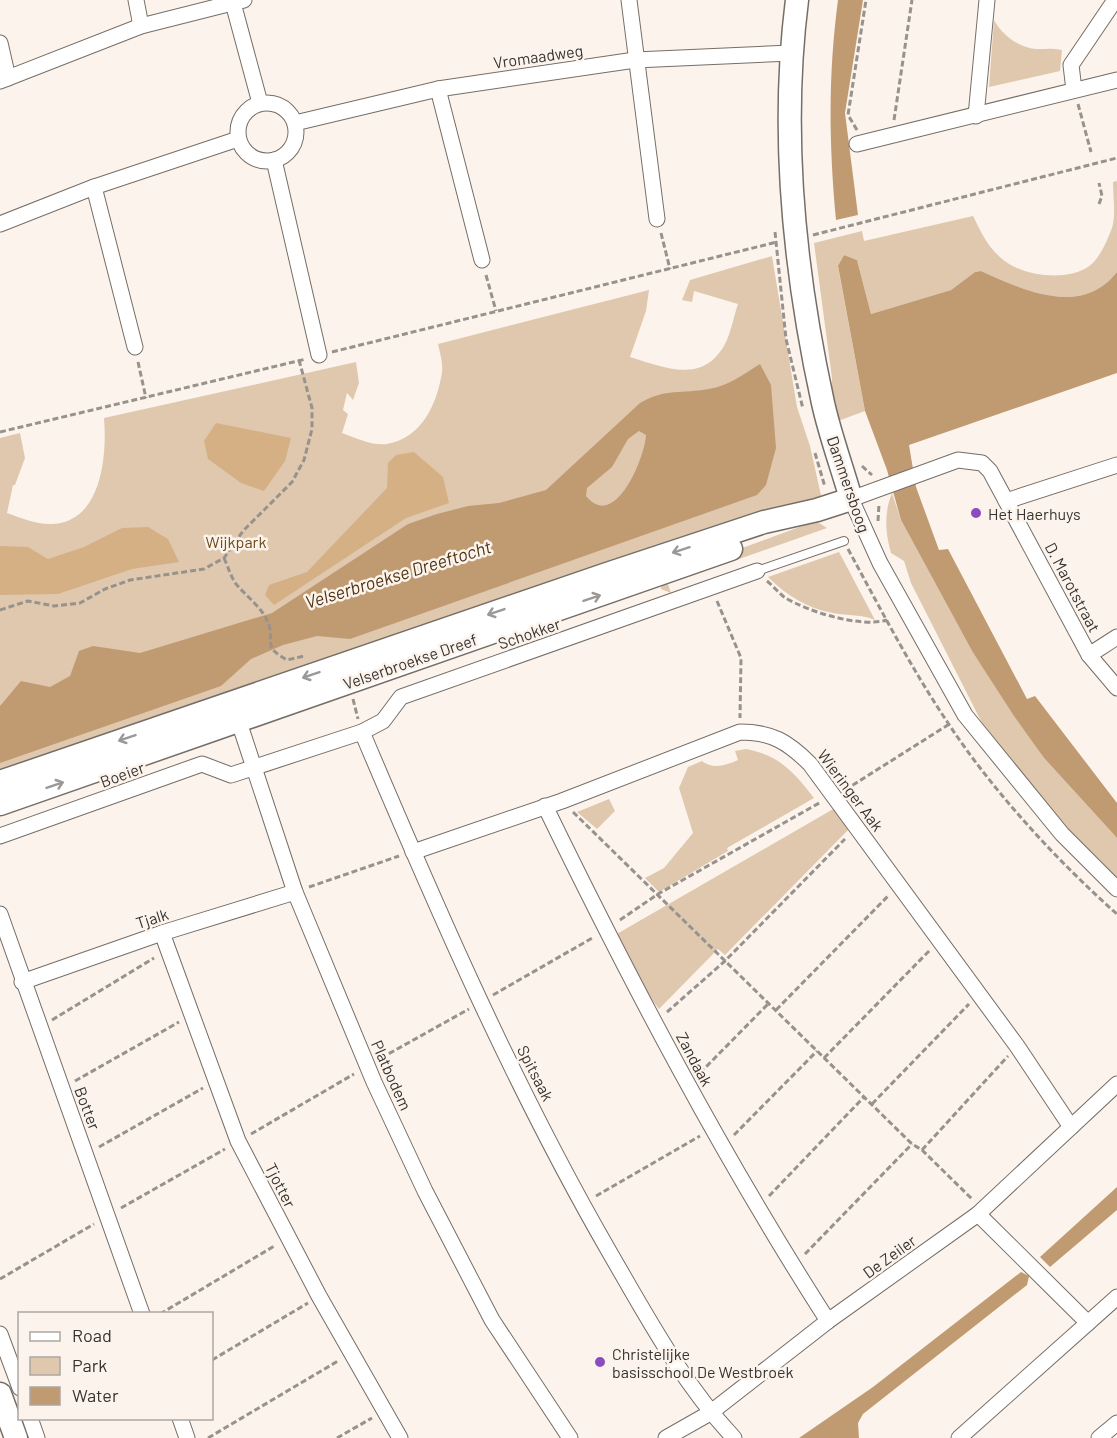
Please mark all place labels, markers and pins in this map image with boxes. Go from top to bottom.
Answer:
place label: Het Haerhuys [988,504,1081,523]
marker: Het Haerhuys [969,506,983,520]
place label: Christelijke basisschool De Westbroek [612,1344,794,1381]
marker: Christelijke basisschool De Westbroek [593,1355,607,1369]

